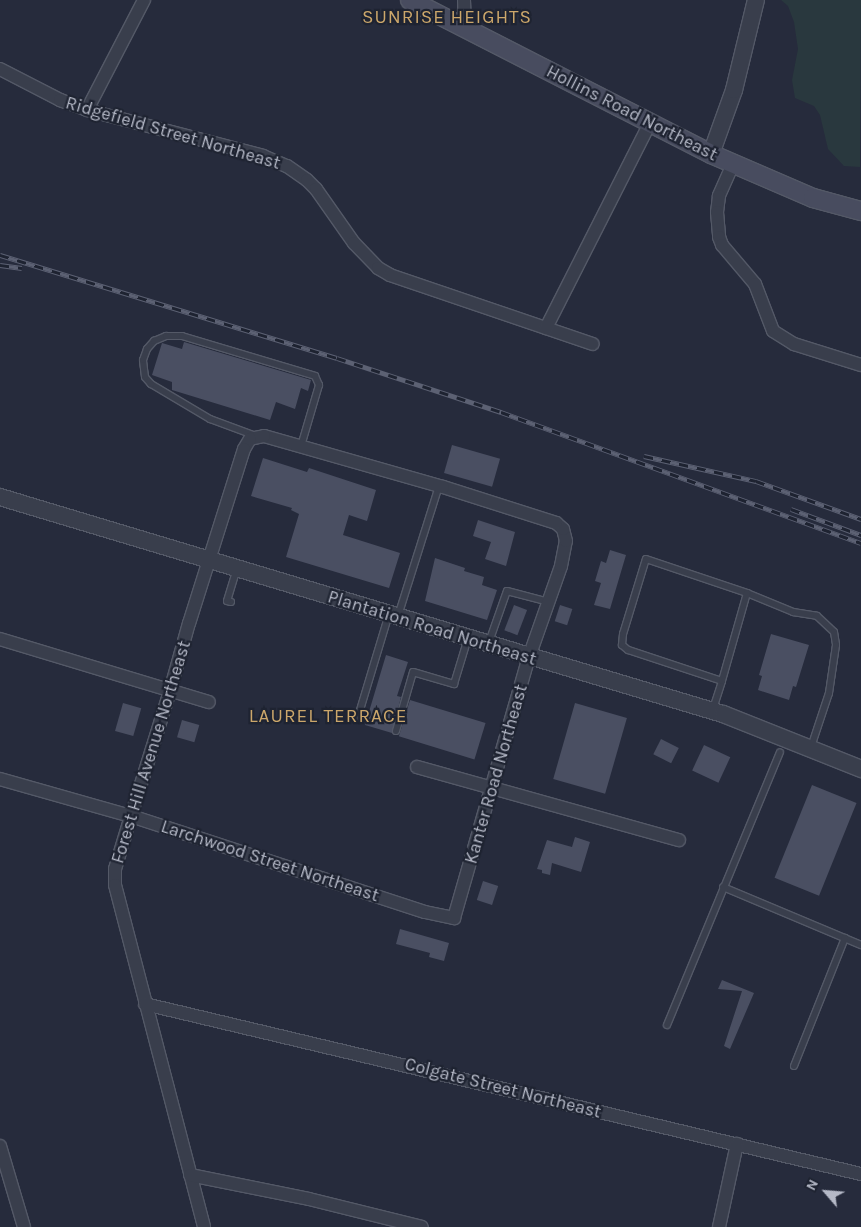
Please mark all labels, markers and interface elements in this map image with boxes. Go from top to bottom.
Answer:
district label: SUNRISE HEIGHTS [360,7,534,29]
street label: Hollins Road Northeast [543,60,721,166]
street label: Ridgefield Street Northeast [63,92,283,174]
street label: Plantation Road Northeast [325,586,539,670]
street label: Forest Hill Avenue Northeast [107,638,195,866]
street label: Kanter Road Northeast [460,682,532,866]
district label: LAUREL TERRACE [247,706,409,728]
street label: Larchwood Street Northeast [158,816,382,906]
street label: Colgate Street Northeast [403,1053,603,1123]
north arrow [801,1167,851,1217]
text: N [802,1177,822,1193]

